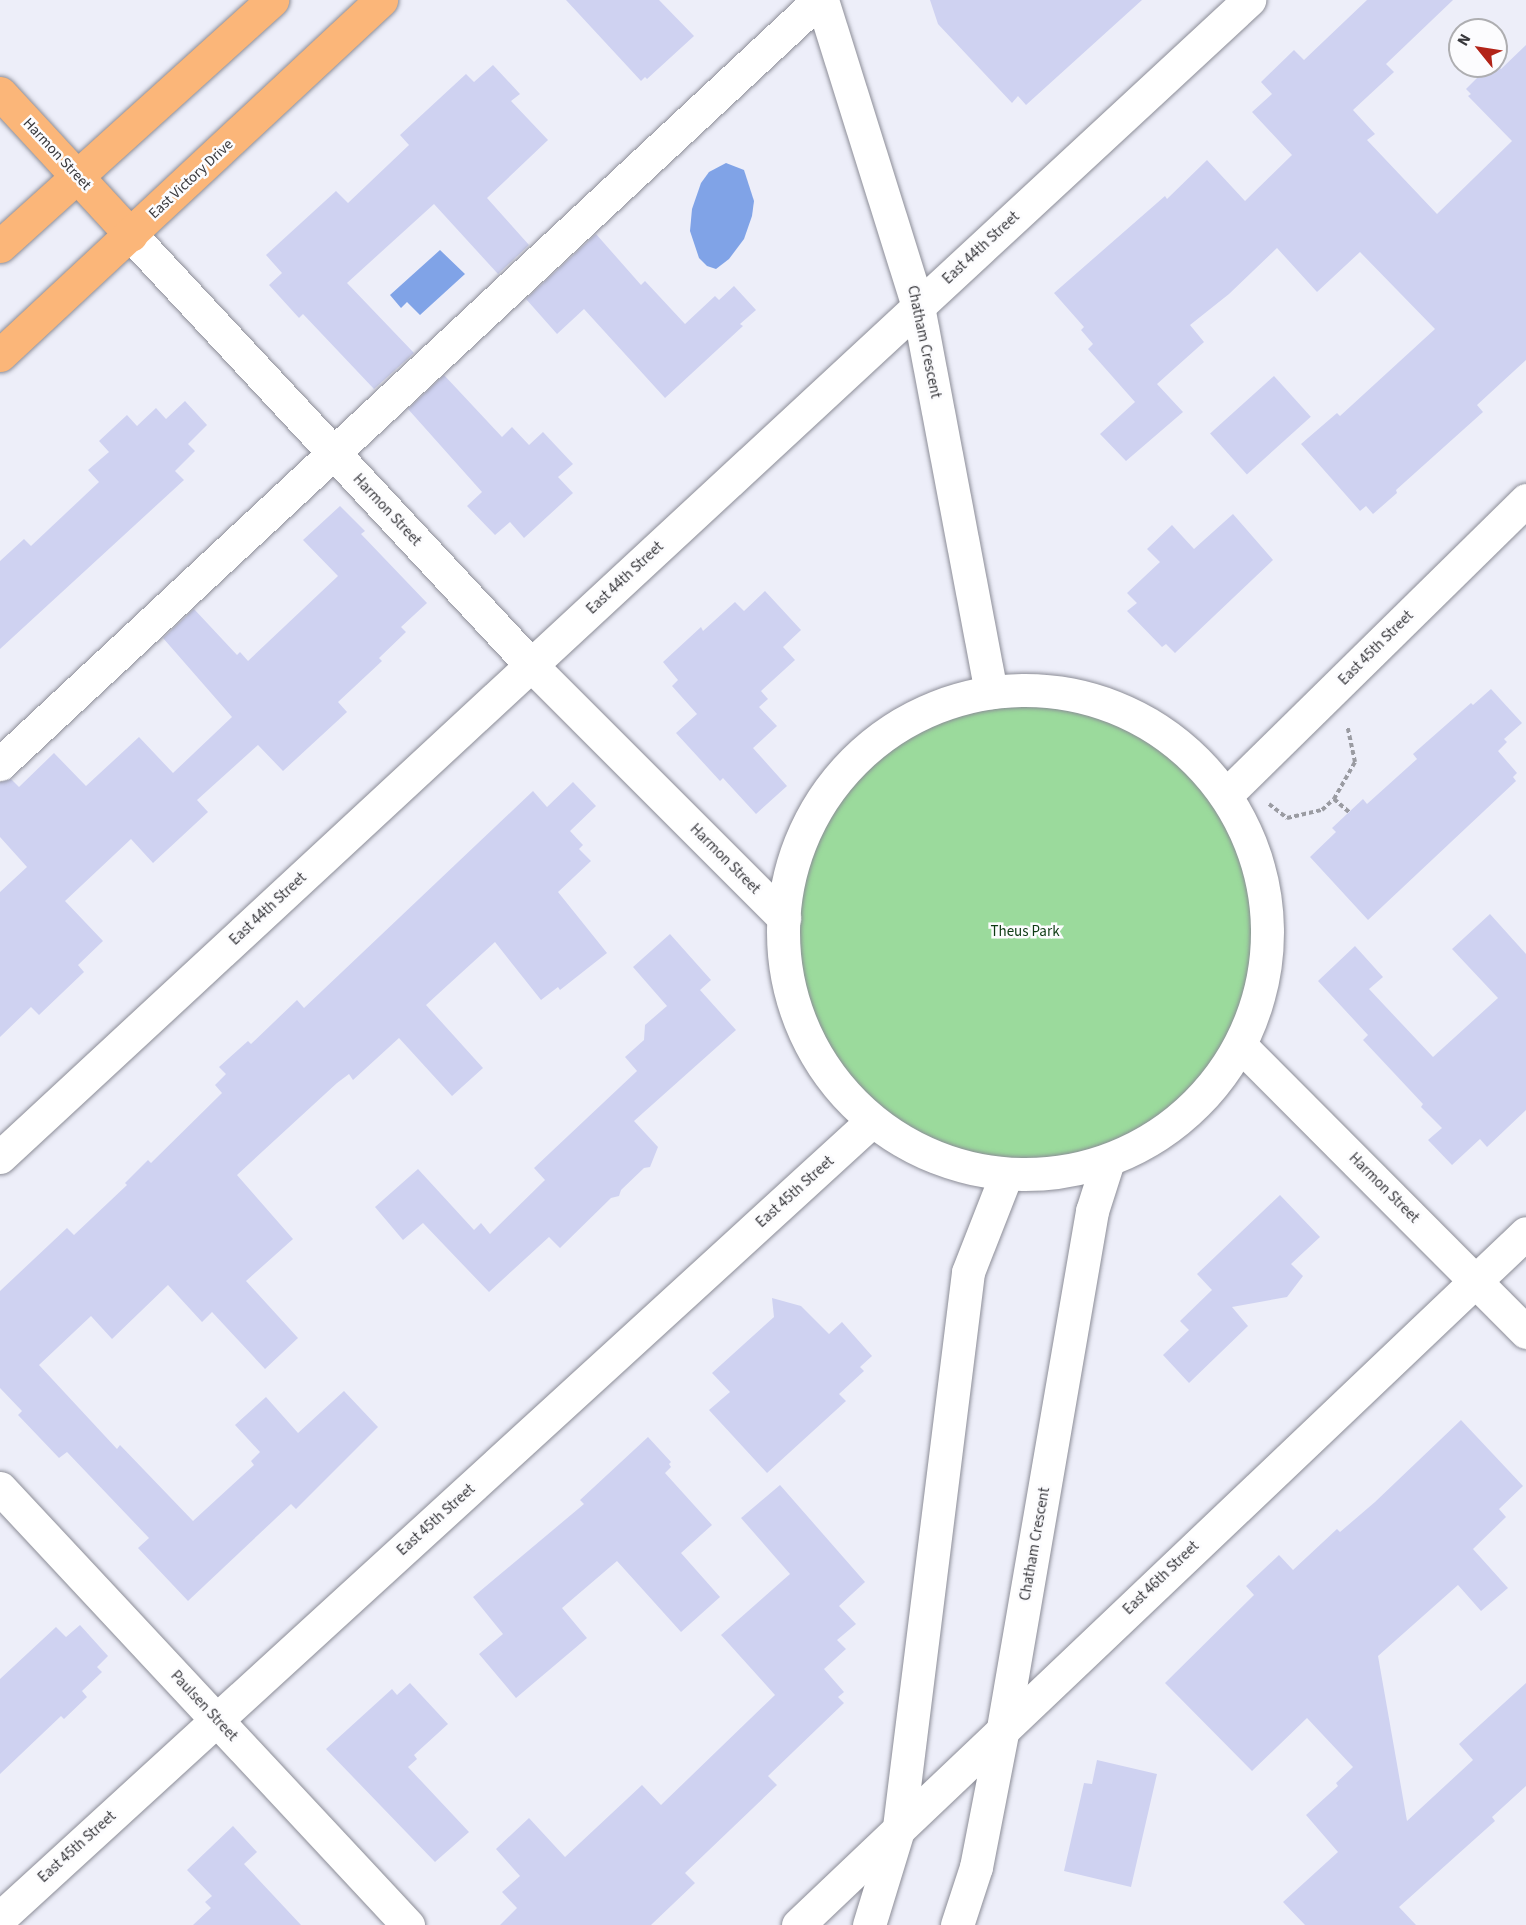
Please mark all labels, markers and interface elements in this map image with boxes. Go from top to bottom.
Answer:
north arrow [1448,18,1508,78]
text: N [1452,30,1476,50]
street label: Harmon Street [19,114,95,194]
street label: East Victory Drive [145,135,237,223]
street label: East 44th Street [939,208,1023,288]
street label: Chatham Crescent [903,284,945,400]
street label: Harmon Street [349,470,425,550]
street label: East 44th Street [583,538,667,618]
street label: East 45th Street [1335,607,1417,689]
street label: Harmon Street [686,820,764,898]
street label: East 44th Street [226,869,310,949]
park label: Theus Park [990,923,1060,941]
street label: Harmon Street [1345,1149,1423,1227]
street label: East 45th Street [752,1152,838,1232]
street label: East 45th Street [393,1480,479,1560]
street label: Chatham Crescent [1016,1486,1054,1602]
street label: East 46th Street [1119,1537,1203,1619]
street label: Paulsen Street [167,1667,241,1745]
street label: East 45th Street [34,1807,120,1887]

